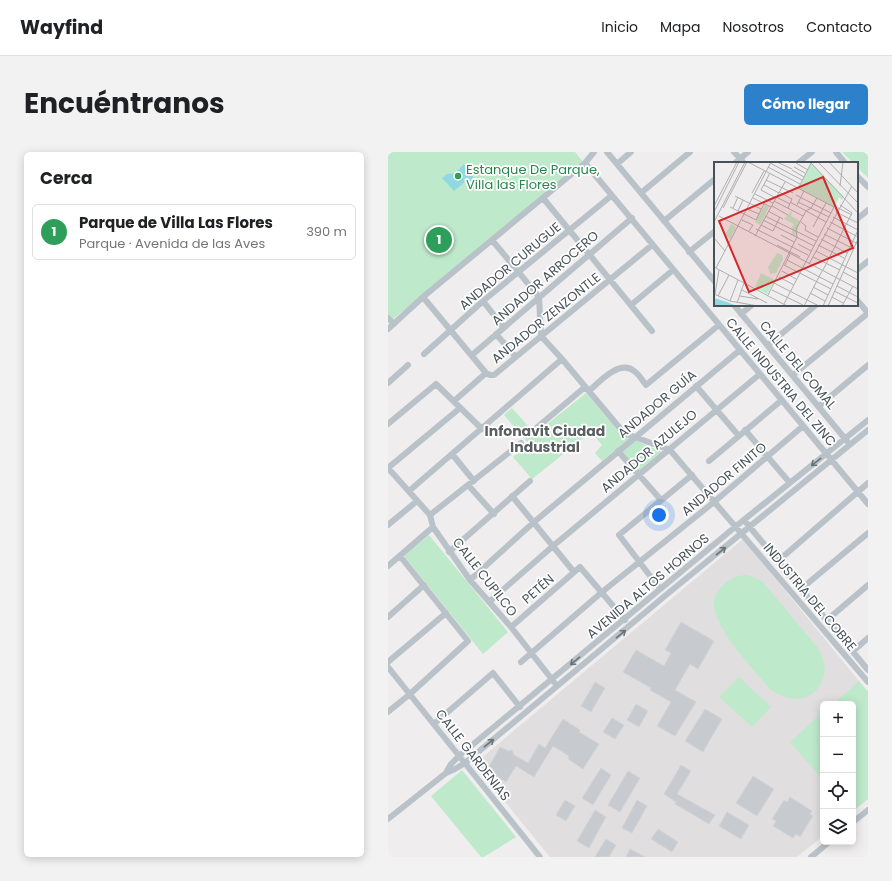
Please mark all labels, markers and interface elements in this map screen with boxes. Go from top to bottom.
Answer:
text: Wayfind [20,14,103,41]
text: Inicio [601,17,638,37]
text: Mapa [660,17,701,37]
text: Nosotros [723,17,784,37]
text: Contacto [806,17,872,37]
text: Encuéntranos [24,84,225,123]
button: Cómo llegar [744,84,868,125]
place label: Estanque De Parque, Villa las Flores [466,160,600,194]
inset map [714,162,858,306]
text: Cerca [40,166,93,190]
marker: Estanque De Parque, Villa las Flores [453,171,463,181]
text: Parque de Villa Las Flores [79,212,273,233]
street label: ANDADOR CURUGUE [455,218,565,314]
text: 1 [52,222,56,241]
text: 390 m [306,222,347,241]
pin: 1 [426,225,452,255]
street label: ANDADOR ARROCERO [487,226,603,330]
text: Parque · Avenida de las Aves [79,234,265,253]
street label: ANDADOR ZENZONTLE [487,268,605,368]
street label: CALLE INDUSTRIA DEL ZINC [721,314,841,450]
street label: CALLE DEL COMAL [755,316,841,414]
street label: ANDADOR GUÍA [614,365,701,443]
street label: ANDADOR AZULEJO [597,405,701,497]
district label: Infonavit Ciudad Industrial [485,421,605,457]
street label: ANDADOR FINITO [677,438,771,520]
one-way arrow [811,458,822,466]
your location [649,505,669,525]
street label: AVENIDA ALTOS HORNOS [583,529,713,643]
street label: CALLE CUPILCO [448,533,522,621]
street label: INDUSTRIA DEL COBRE [759,539,861,655]
one-way arrow [716,546,727,555]
street label: PETÉN [518,570,558,608]
one-way arrow [616,629,627,638]
one-way arrow [570,656,581,665]
map controls [820,701,856,845]
button: + [820,701,856,737]
street label: CALLE GARDENIAS [431,705,515,805]
button: − [820,737,856,773]
one-way arrow [484,739,494,748]
button: locate [820,773,856,809]
button: layers [820,809,856,845]

